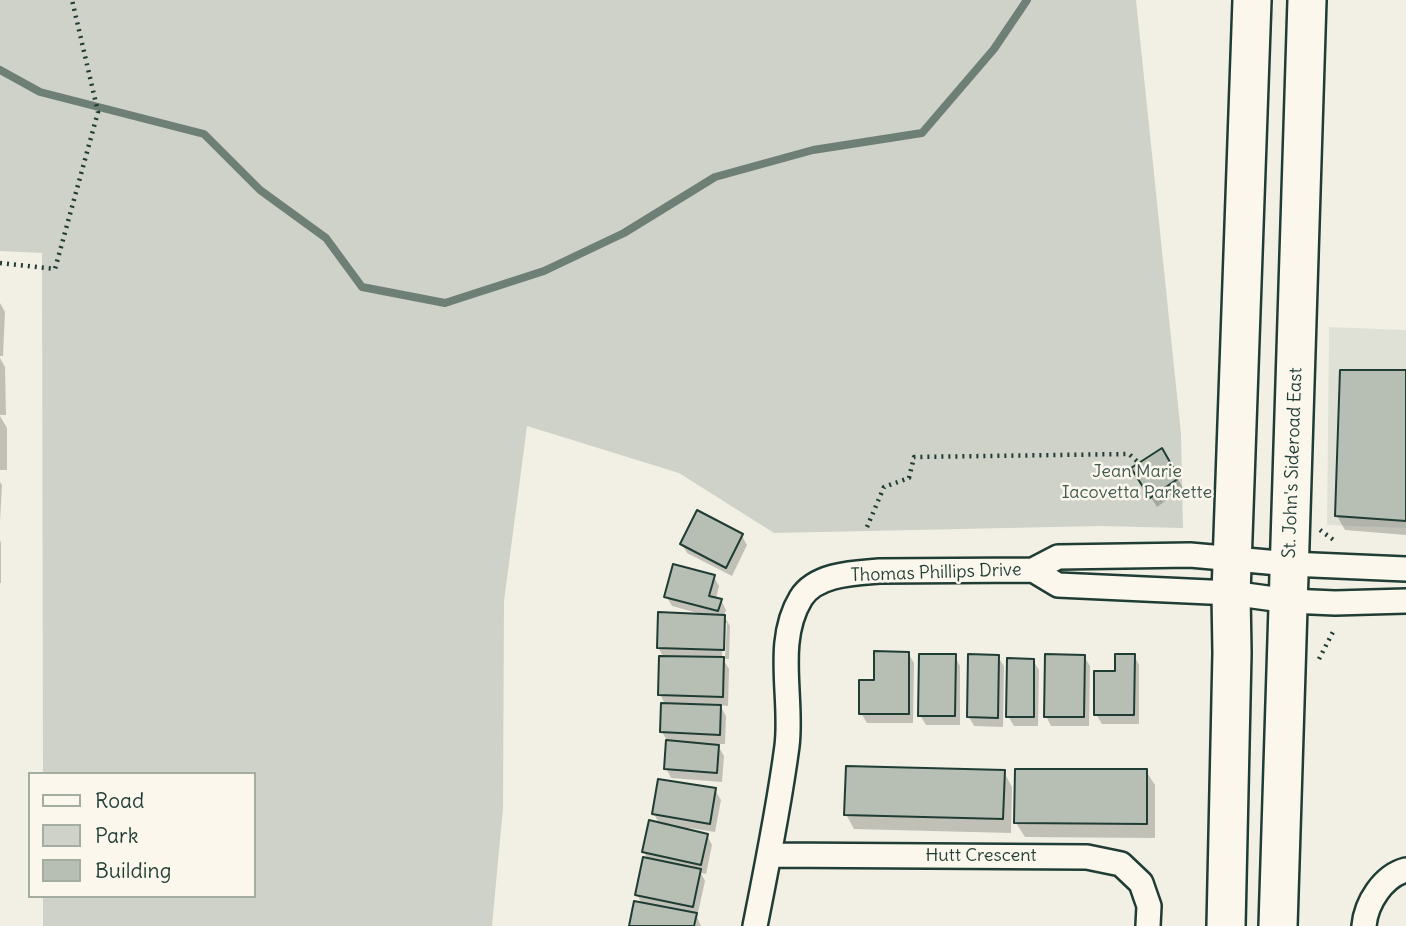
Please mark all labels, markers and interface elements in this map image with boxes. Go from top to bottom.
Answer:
street label: St. John's Sideroad East [1279,367,1307,559]
park label: Jean Marie Iacovetta Parkette [1062,461,1212,504]
street label: Thomas Phillips Drive [850,559,1022,587]
legend [28,772,256,898]
text: Road [95,787,144,814]
text: Park [95,822,138,849]
street label: Hutt Crescent [925,845,1037,867]
text: Building [95,857,171,884]

